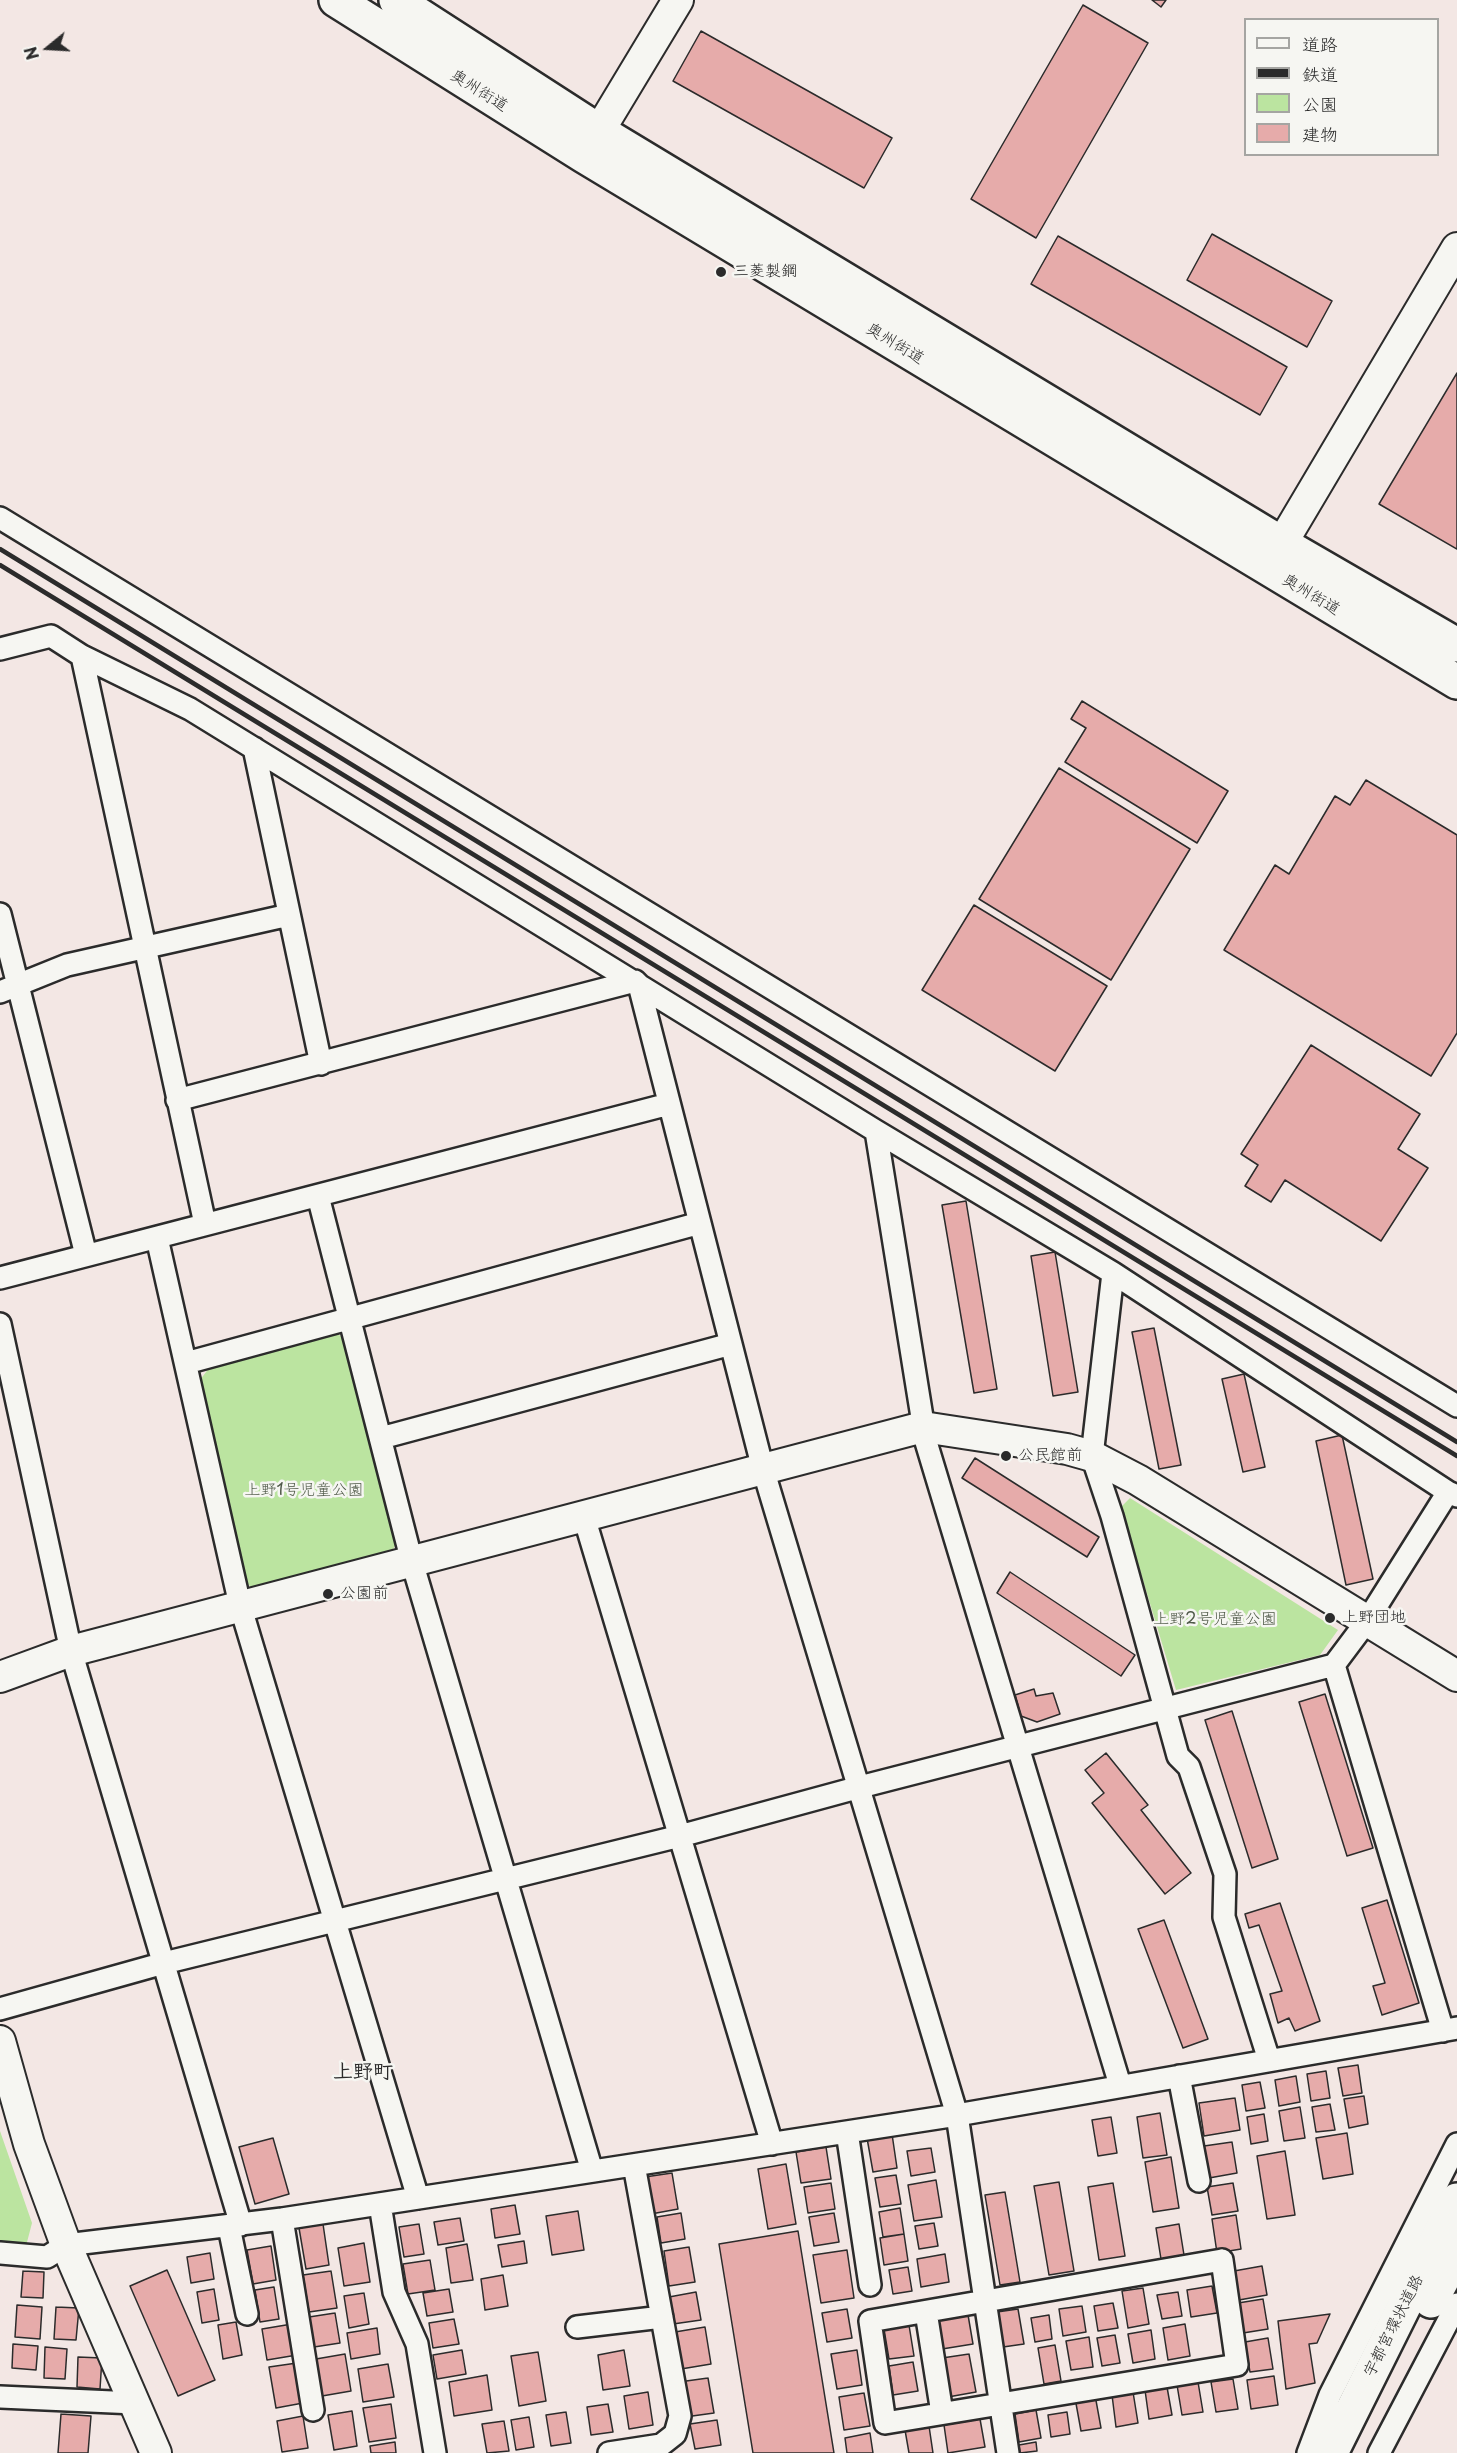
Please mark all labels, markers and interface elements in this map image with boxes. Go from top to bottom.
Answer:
north arrow [18,18,78,78]
legend [1244,18,1439,156]
text: 道路 [1302,30,1338,57]
text: N [18,44,44,63]
text: 鉄道 [1302,60,1338,87]
street label: 奥州街道 [447,66,511,116]
text: 公園 [1302,90,1338,117]
text: 建物 [1302,120,1338,147]
place label: 三菱製鋼 [733,262,797,282]
marker: 三菱製鋼 [714,265,728,279]
street label: 奥州街道 [863,319,927,369]
street label: 奥州街道 [1279,570,1343,620]
place label: 公民館前 [1018,1446,1082,1466]
marker: 公民館前 [999,1449,1013,1463]
park label: 上野1号児童公園 [244,1481,364,1501]
place label: 公園前 [340,1584,388,1604]
marker: 公園前 [321,1587,335,1601]
place label: 上野団地 [1342,1608,1406,1628]
park label: 上野2号児童公園 [1153,1610,1277,1630]
marker: 上野団地 [1323,1611,1337,1625]
district label: 上野町 [333,2060,393,2084]
street label: 宇都宮環状道路 [1360,2272,1428,2380]

